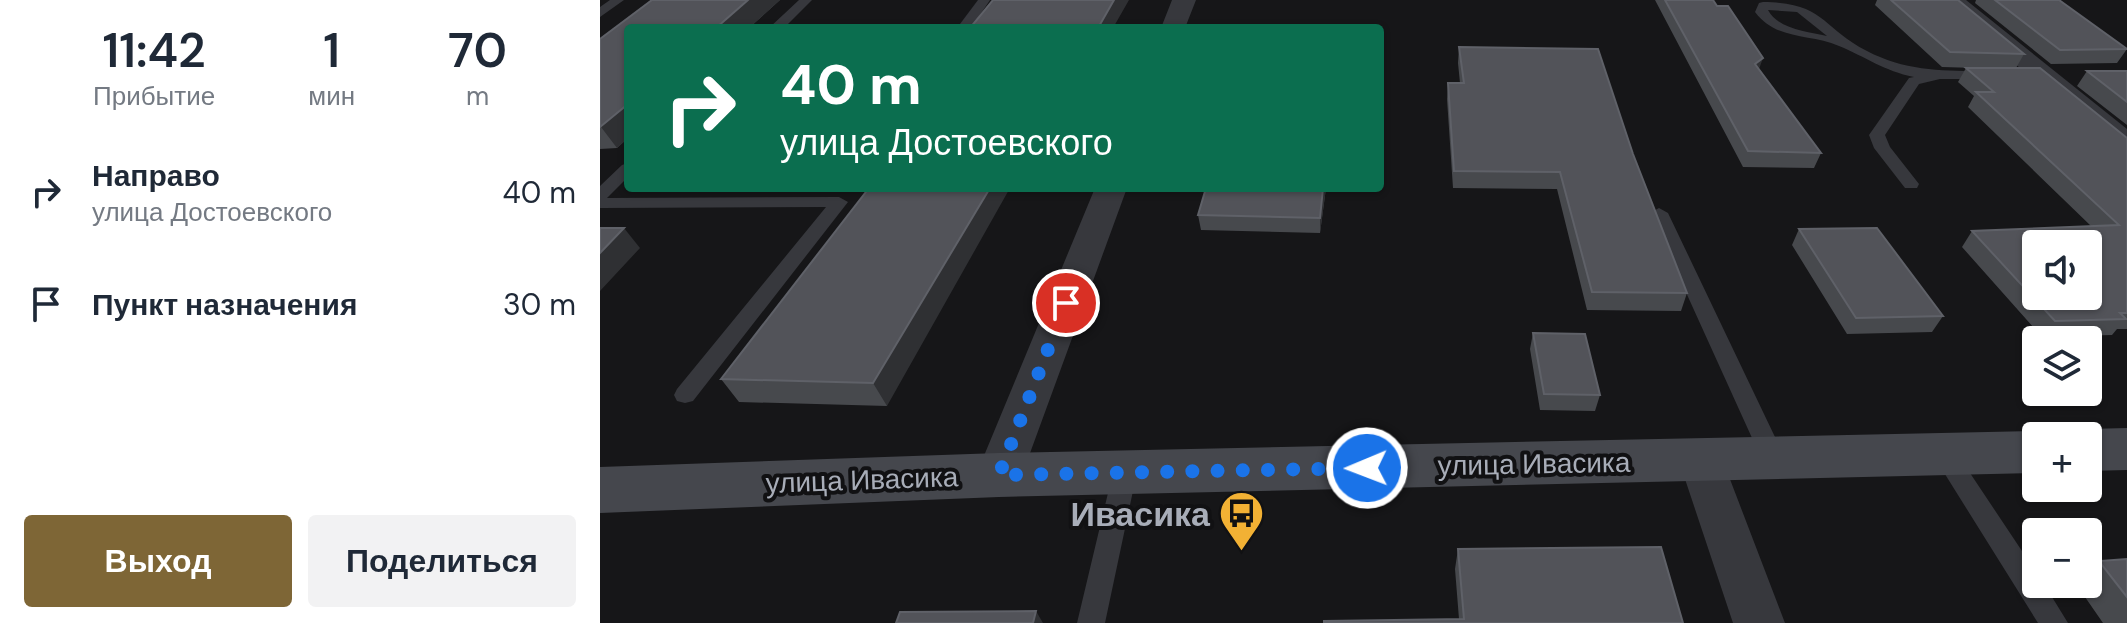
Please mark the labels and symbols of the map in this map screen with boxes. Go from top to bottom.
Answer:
pin [1032,269,1100,337]
position arrow [1325,426,1409,510]
street label: улица Ивасика [1437,444,1631,484]
street label: улица Ивасика [765,458,959,502]
bus stop icon: Ивасика [1217,490,1265,553]
place label: Ивасика [1070,492,1211,537]

